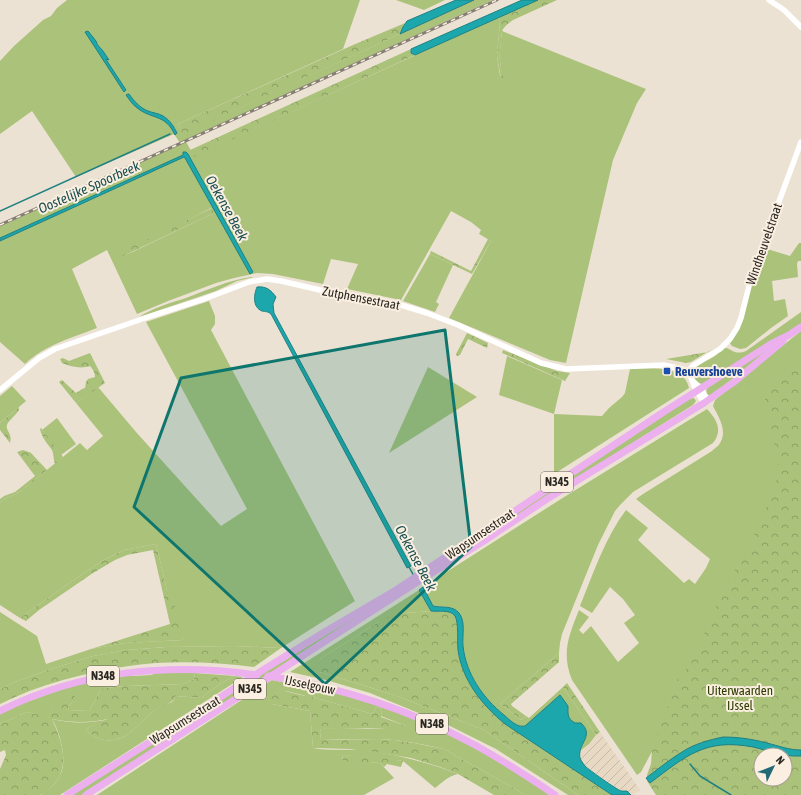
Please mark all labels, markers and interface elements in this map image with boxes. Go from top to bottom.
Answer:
water label: Oostelijke Spoorbeek [36,157,143,217]
water label: Oekense Beek [203,173,252,244]
street label: Windheuvelstraat [743,201,785,287]
street label: Zutphensestraat [321,283,401,313]
place label: Reuvershoeve [675,364,743,379]
marker: Reuvershoeve [662,366,672,376]
road number: N345 [541,472,573,492]
street label: Wapsumsestraat [443,505,517,563]
water label: Oekense Beek [392,522,440,594]
road number: N348 [87,666,119,686]
street label: IJsselgouw [283,672,337,698]
road number: N345 [234,679,266,699]
park label: Uiterwaarden IJssel [707,683,773,713]
street label: Wapsumsestraat [147,692,223,747]
road number: N348 [416,714,448,734]
north arrow [753,747,793,787]
text: N [774,754,787,767]

